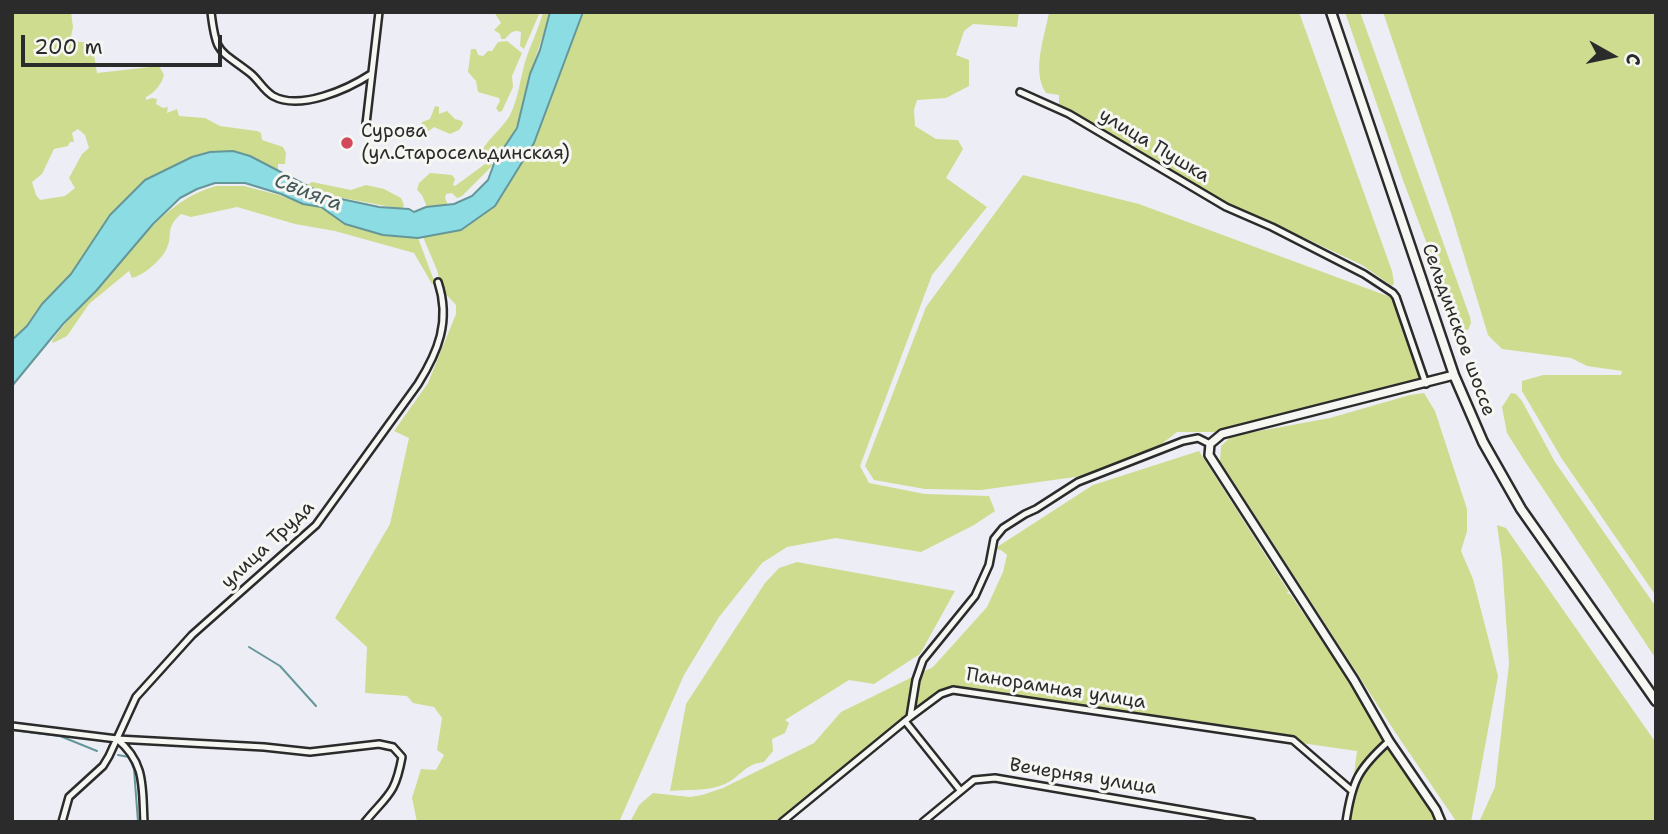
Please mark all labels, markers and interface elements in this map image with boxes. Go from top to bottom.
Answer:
scale bar [24,21,226,65]
north arrow [1577,21,1647,91]
text: 200 m [34,33,103,61]
text: С [1620,52,1646,67]
street label: улица Пушка [1094,104,1214,188]
place label: Сурова (ул.Старосельдинская) [361,121,570,165]
marker: Сурова (ул.Старосельдинская) [339,135,355,151]
water label: Свияга [270,169,346,217]
street label: Сельдинское шоссе [1416,241,1500,419]
street label: улица Труда [217,496,319,594]
street label: Панорамная улица [965,664,1147,714]
street label: Вечерняя улица [1008,754,1158,800]

